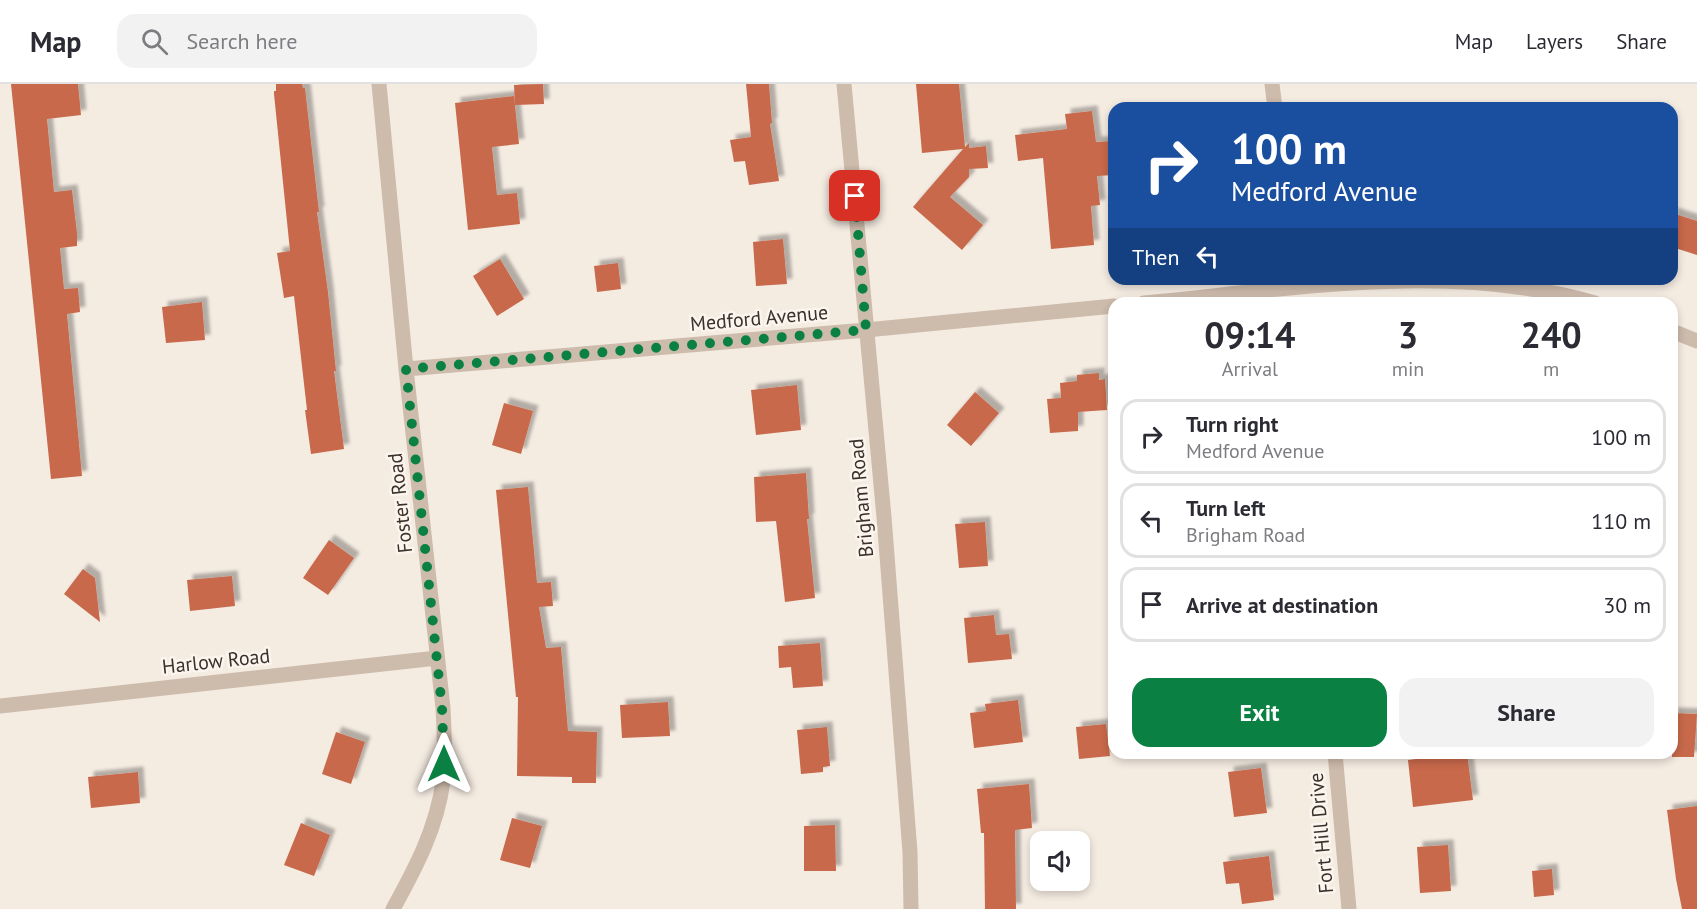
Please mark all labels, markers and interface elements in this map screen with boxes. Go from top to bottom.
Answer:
search box [117,14,537,68]
text: Map [30,23,81,60]
icon: search [138,25,171,58]
text: Search here [186,27,297,55]
text: Map [1455,28,1493,55]
text: Layers [1526,28,1583,55]
text: Share [1616,28,1667,55]
text: 100 m [1231,121,1347,176]
icon: right [1132,126,1210,204]
pin [829,170,880,221]
text: Medford Avenue [1231,174,1418,208]
icon: arrive [838,179,871,212]
icon: left [1191,240,1224,273]
text: Then [1132,243,1179,271]
street label: Medford Avenue [689,299,829,337]
text: 09:14 [1204,311,1296,358]
text: 3 [1398,311,1418,358]
text: 240 [1521,311,1582,358]
text: Arrival [1222,356,1278,382]
text: min [1392,356,1424,382]
text: m [1543,356,1559,382]
text: Turn right [1186,410,1278,438]
icon: right [1135,420,1168,453]
text: 100 m [1591,423,1651,451]
street label: Brigham Road [843,437,879,559]
text: Medford Avenue [1186,438,1324,464]
street label: Foster Road [382,452,418,554]
text: Turn left [1186,494,1266,522]
icon: left [1135,504,1168,537]
text: 110 m [1591,507,1651,535]
text: Brigham Road [1186,522,1305,548]
icon: arrive [1135,588,1168,621]
text: Arrive at destination [1186,591,1378,619]
text: 30 m [1603,591,1651,619]
street label: Harlow Road [161,642,271,680]
button: Exit [1132,678,1387,747]
button: Share [1399,678,1654,747]
position arrow [412,732,476,796]
street label: Fort Hill Drive [1303,771,1339,895]
map controls [1030,831,1090,891]
button: sound [1030,831,1090,891]

